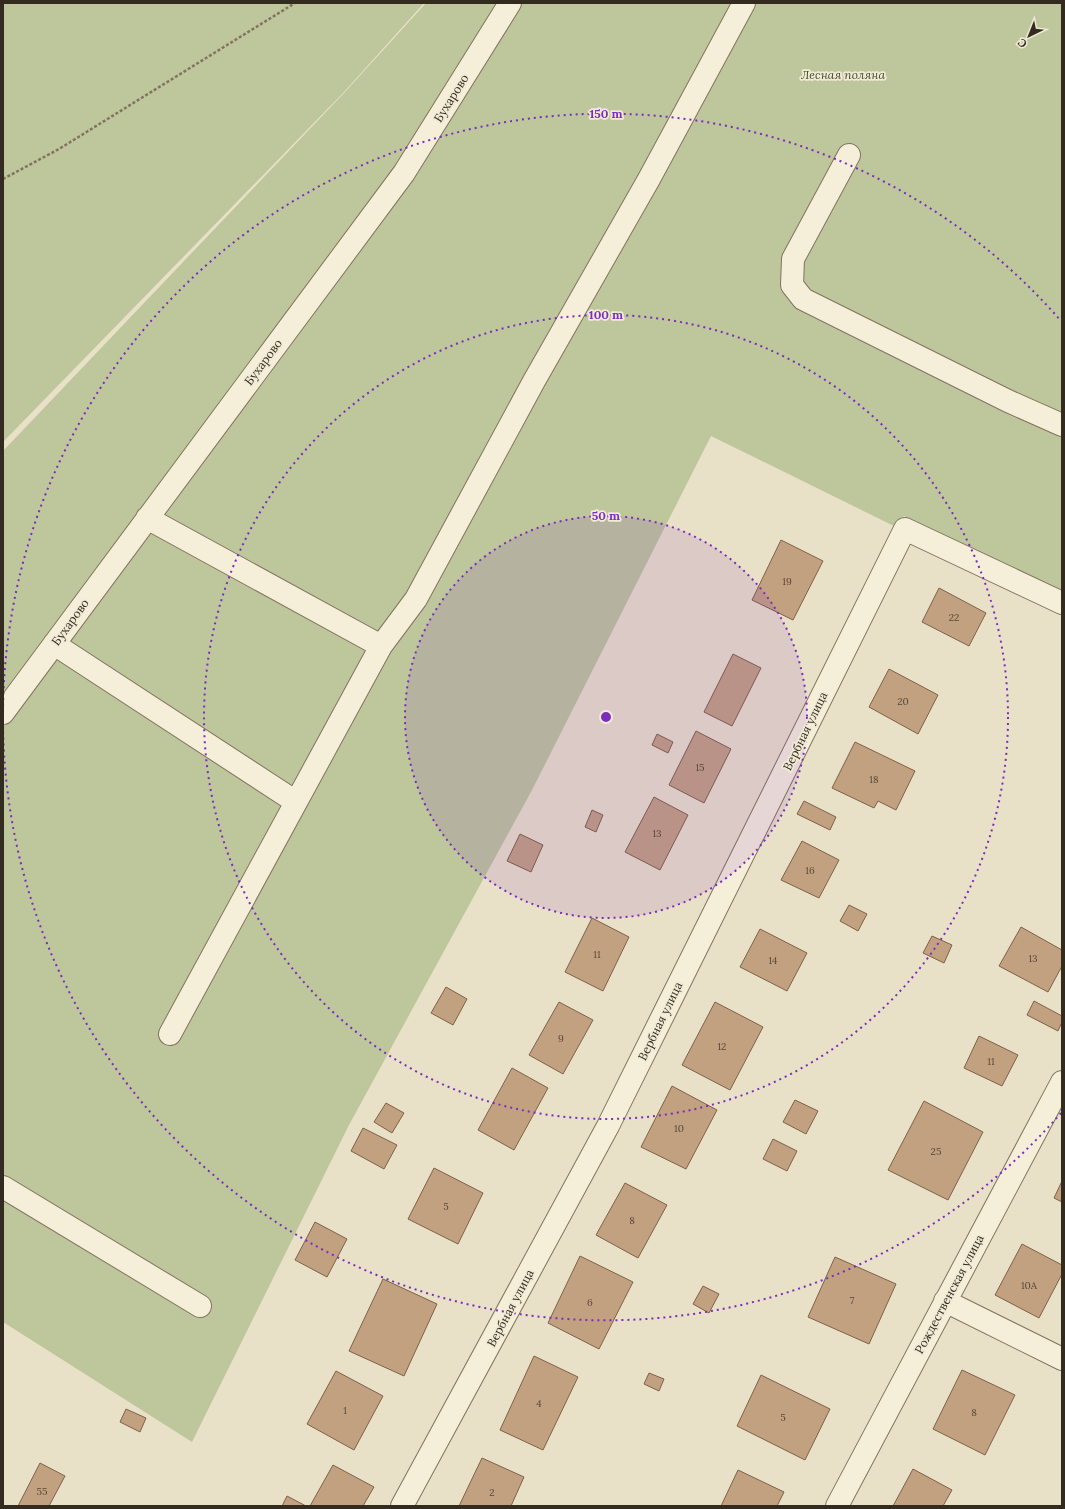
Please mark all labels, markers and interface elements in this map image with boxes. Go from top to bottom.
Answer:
north arrow [1009,16,1049,56]
text: С [1014,35,1030,51]
park label: Лесная поляна [801,67,885,82]
street label: Бухарово [430,71,472,125]
text: 150 m [589,106,623,121]
text: 100 m [589,307,623,322]
street label: Бухарово [241,336,285,388]
text: 50 m [592,508,620,523]
house number: 19 [782,575,792,588]
street label: Бухарово [48,596,92,648]
house number: 22 [949,611,959,624]
street label: Вербная улица [780,689,830,773]
house number: 20 [897,695,909,708]
centre of rings [599,710,613,724]
house number: 15 [695,761,705,774]
house number: 18 [869,773,879,786]
house number: 13 [652,827,662,840]
house number: 16 [805,864,815,877]
house number: 11 [593,948,601,961]
house number: 13 [1028,952,1038,965]
house number: 14 [768,954,778,967]
street label: Вербная улица [635,979,685,1063]
house number: 9 [558,1032,564,1045]
house number: 12 [717,1040,727,1053]
house number: 11 [987,1055,995,1068]
house number: 10 [674,1122,684,1135]
house number: 25 [931,1145,941,1158]
house number: 5 [443,1200,449,1213]
house number: 8 [629,1214,635,1227]
street label: Рождественская улица [911,1232,987,1356]
street label: Вербная улица [483,1267,537,1349]
house number: 10А [1021,1279,1038,1292]
house number: 7 [850,1294,855,1307]
house number: 6 [587,1296,593,1309]
house number: 4 [536,1397,542,1410]
house number: 1 [343,1404,347,1417]
house number: 8 [971,1406,977,1419]
house number: 5 [780,1411,786,1424]
house number: 55 [37,1485,47,1498]
house number: 2 [489,1486,495,1499]

